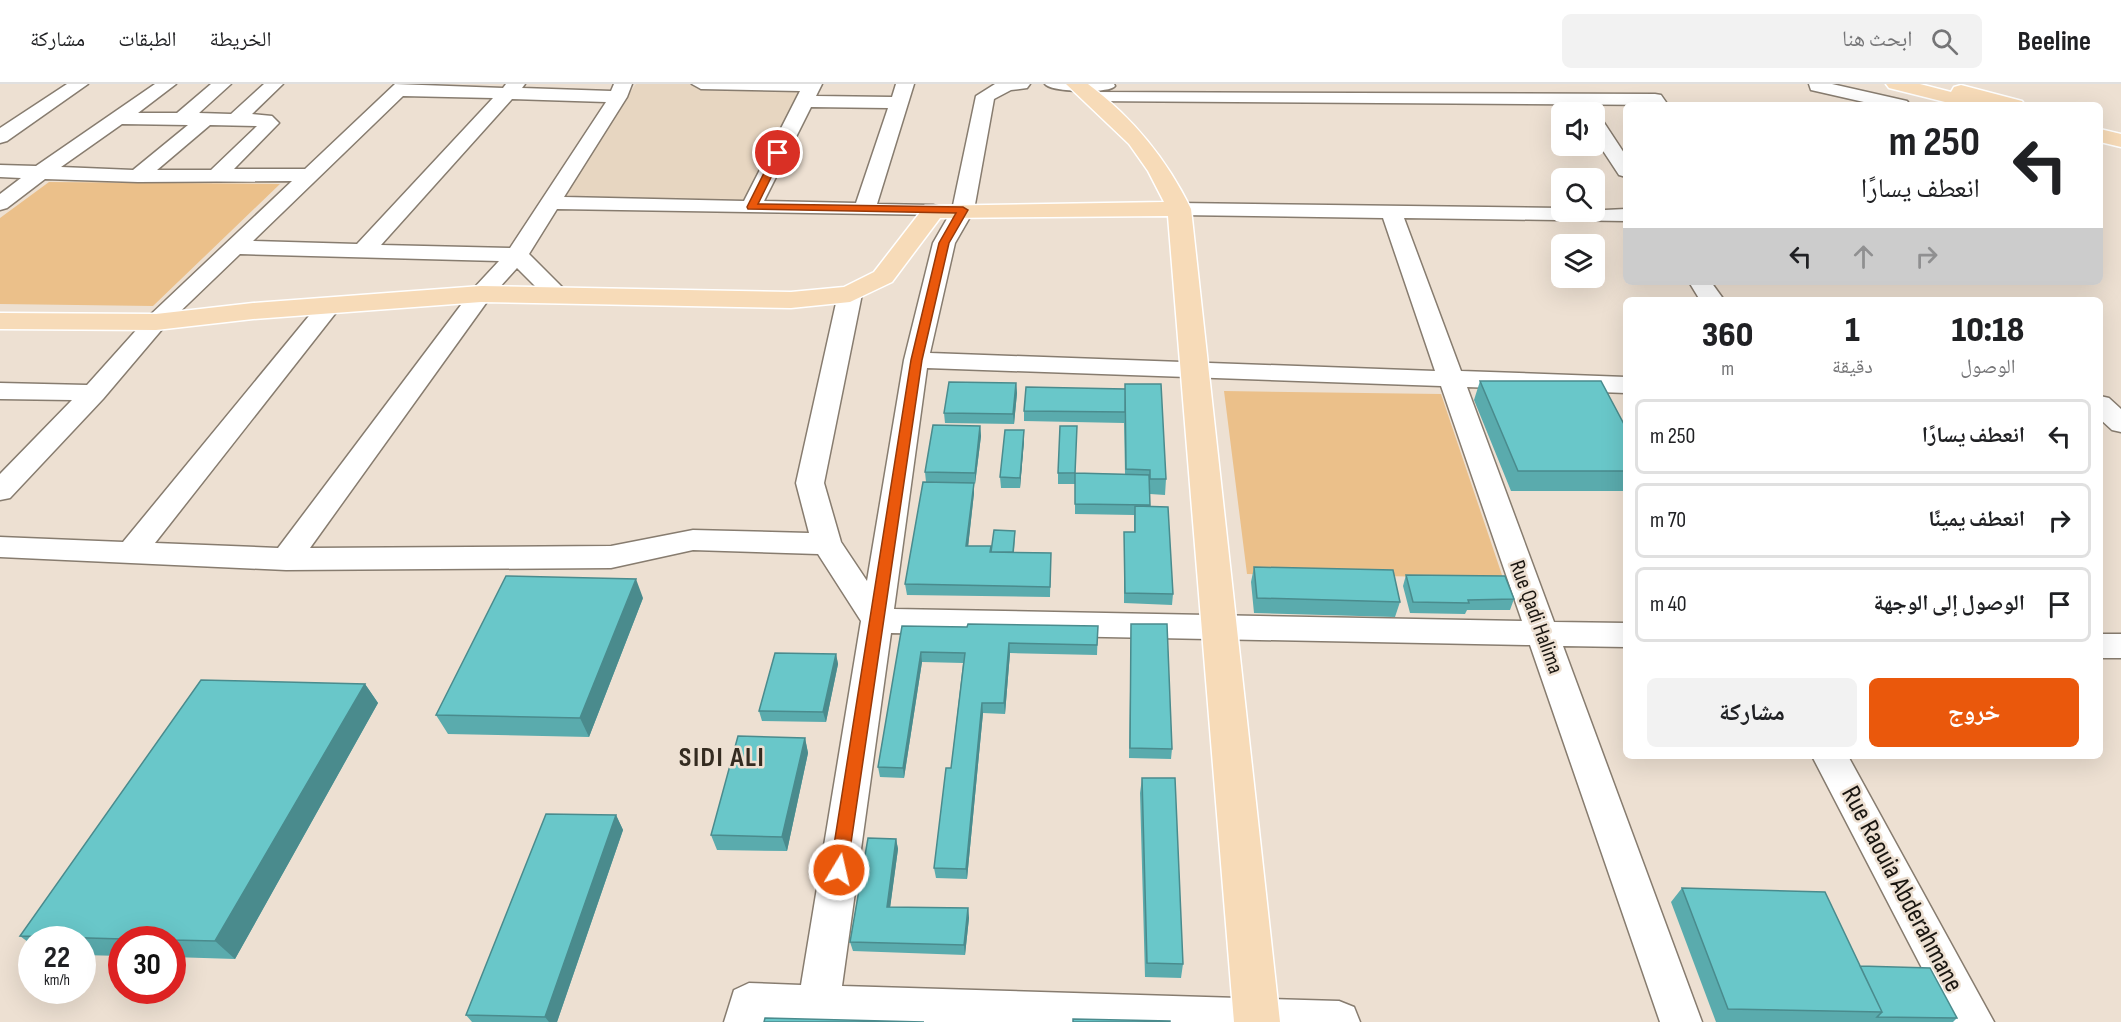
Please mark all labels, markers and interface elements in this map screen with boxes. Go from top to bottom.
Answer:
search box [1562,14,1982,68]
icon: search [1928,25,1961,58]
text: Beeline [2018,25,2091,58]
text: ابحث هنا [1842,26,1913,53]
text: مشاركة [30,27,85,52]
text: الطبقات [118,27,177,52]
text: الخريطة [210,27,271,52]
map controls [1551,102,1605,288]
button: sound [1551,102,1605,156]
text: 250 m [1889,117,1980,168]
icon: left [2001,126,2079,204]
pin [752,127,803,178]
icon: arrive [761,136,794,169]
button: search [1551,168,1605,222]
text: انعطف يسارًا [1861,173,1980,205]
button: layers [1551,234,1605,288]
icon: left [1784,240,1817,273]
icon: ahead [1847,240,1880,273]
icon: right [1910,240,1943,273]
text: 1 [1845,309,1860,352]
text: 10:18 [1951,309,2024,352]
text: 360 [1702,314,1753,357]
text: دقيقة [1832,355,1873,379]
text: الوصول [1960,355,2016,379]
text: m [1721,357,1734,381]
icon: left [2043,420,2076,453]
text: انعطف يسارًا [1922,422,2025,449]
text: 250 m [1650,423,1695,450]
icon: right [2043,504,2076,537]
text: انعطف يمينًا [1928,506,2025,533]
text: 70 m [1650,507,1686,534]
street label: Rue Qadi Halima [1503,557,1569,677]
icon: arrive [2043,588,2076,621]
text: الوصول إلى الوجهة [1873,590,2025,617]
text: 40 m [1650,591,1687,618]
button: مشاركة [1647,678,1857,747]
button: خروج [1869,678,2079,747]
district label: SIDI ALI [679,741,765,774]
street label: Rue Raouia Abderahmane [1834,781,1970,997]
position arrow [807,838,871,902]
speed limit sign: 30 [108,926,186,1004]
text: 22 [44,940,70,976]
text: km/h [44,971,70,990]

